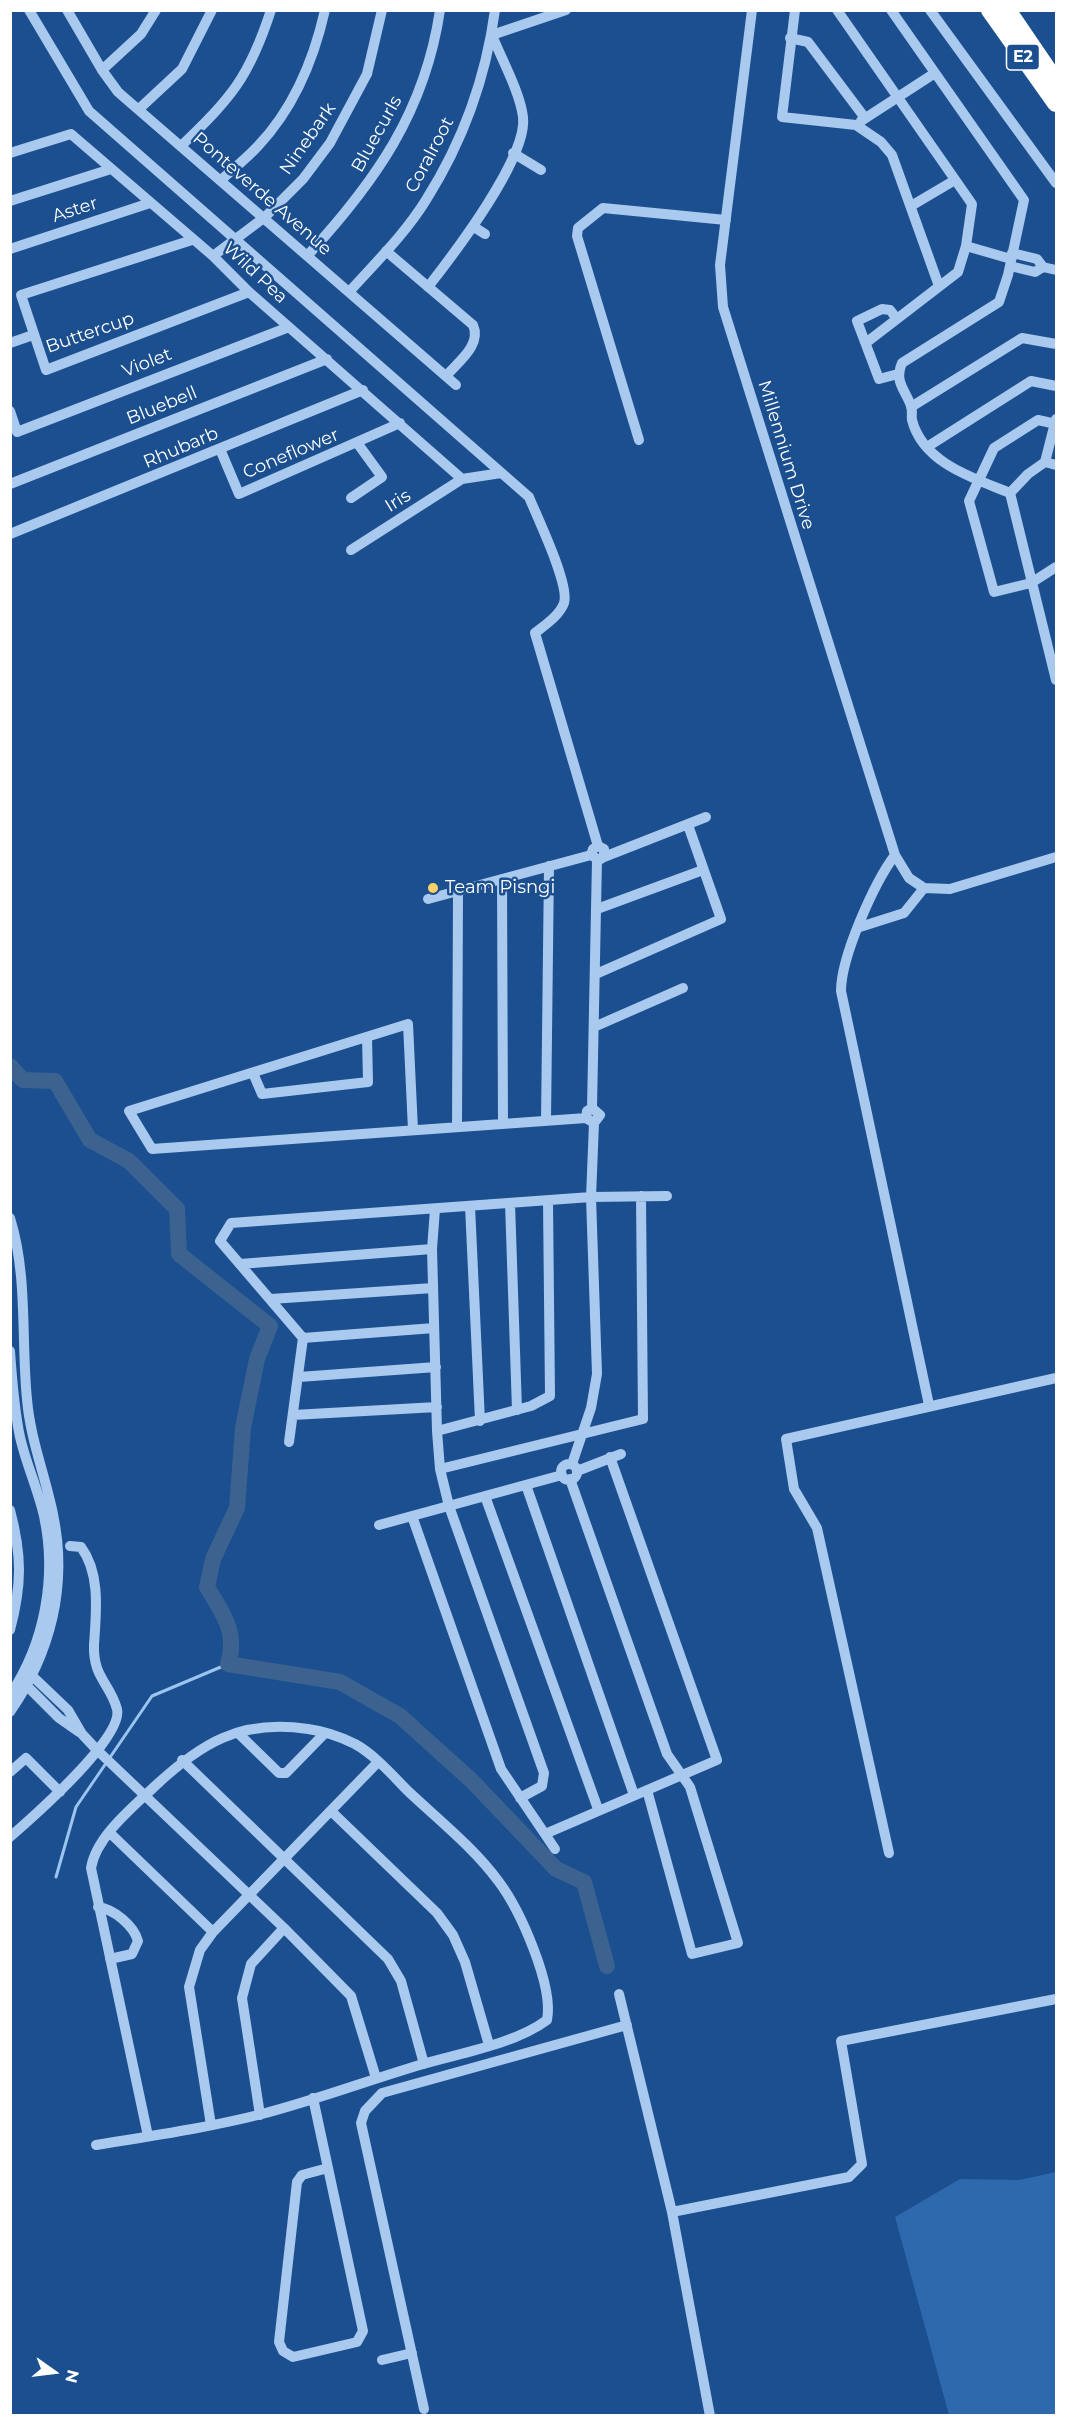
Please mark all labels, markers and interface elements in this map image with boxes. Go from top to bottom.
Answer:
road number: E2 [1006,44,1040,70]
street label: Bluecurls [347,92,407,176]
street label: Ninebark [275,99,341,179]
street label: Coralroot [401,114,459,196]
street label: Ponteverde Avenue [188,128,336,260]
street label: Aster [49,193,101,227]
street label: Wild Pea [218,238,292,308]
street label: Buttercup [43,308,137,358]
street label: Violet [119,344,175,382]
street label: Millennium Drive [753,378,819,532]
street label: Bluebell [124,382,200,430]
street label: Rhubarb [140,423,222,473]
street label: Coneflower [240,424,342,484]
street label: Iris [381,485,415,517]
place label: Team Pisngi [445,877,555,899]
marker: Team Pisngi [426,881,440,895]
north arrow [24,2342,84,2402]
text: N [61,2368,83,2385]

